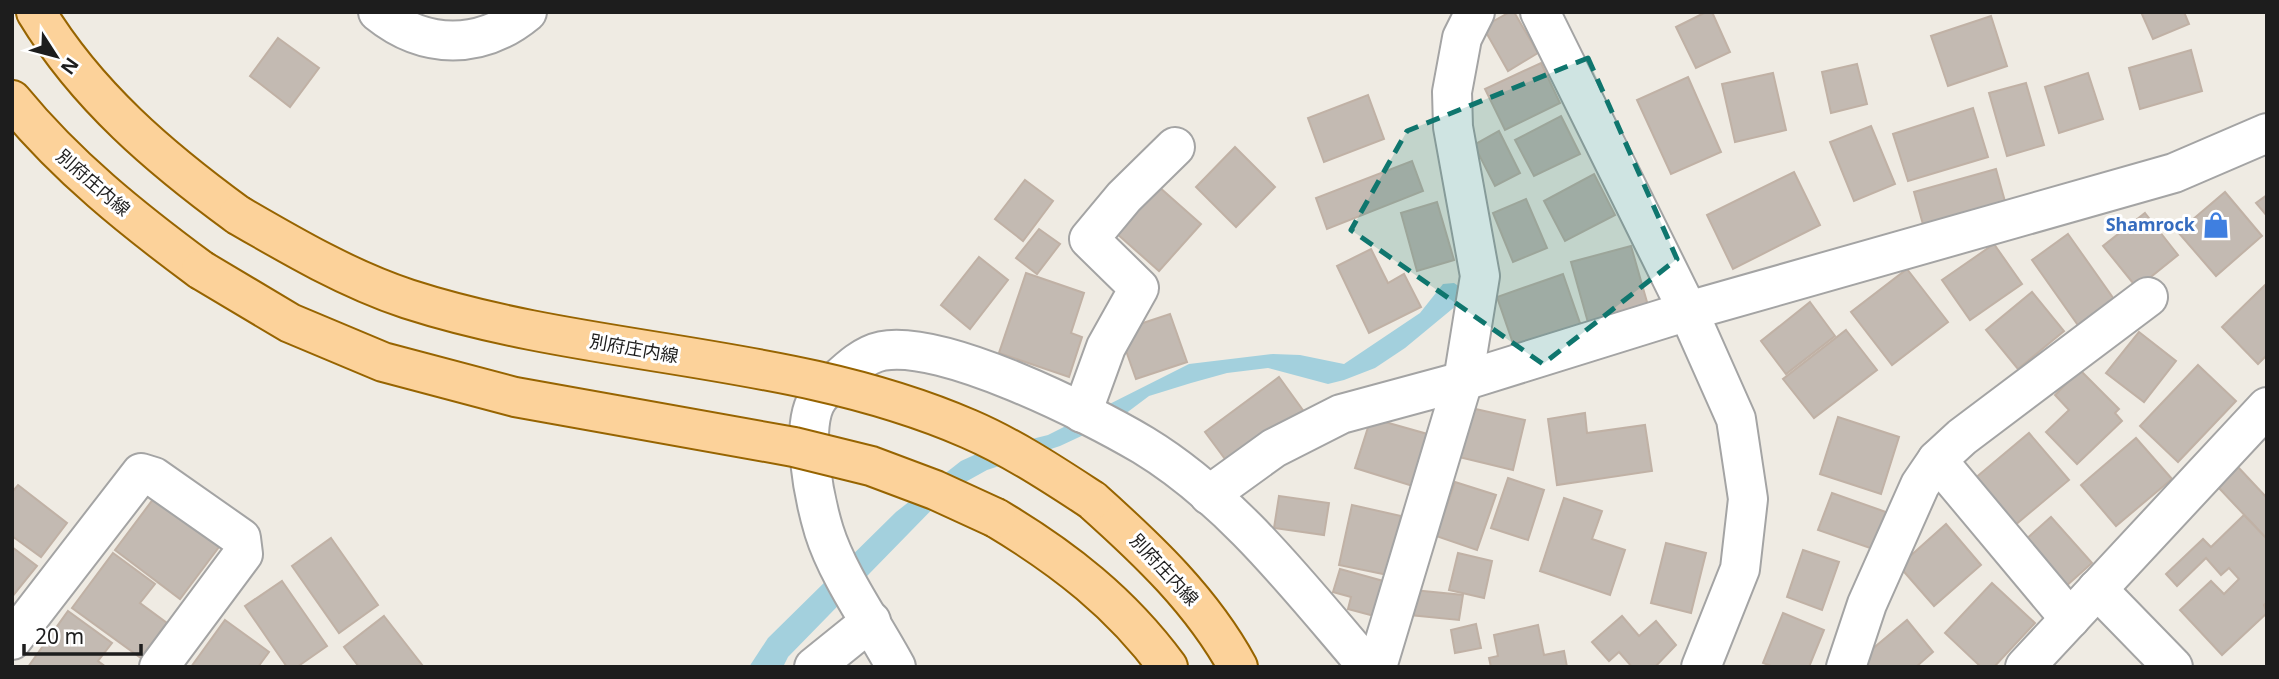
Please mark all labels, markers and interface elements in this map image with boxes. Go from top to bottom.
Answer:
north arrow [21,21,91,91]
text: N [55,52,85,80]
street label: 別府庄内線 [52,144,135,221]
shop icon: Shamrock [2201,210,2231,240]
place label: Shamrock [2106,212,2196,236]
street label: 別府庄内線 [588,328,681,368]
street label: 別府庄内線 [1125,528,1204,610]
scale bar [24,612,142,656]
text: 20 m [35,622,84,650]

